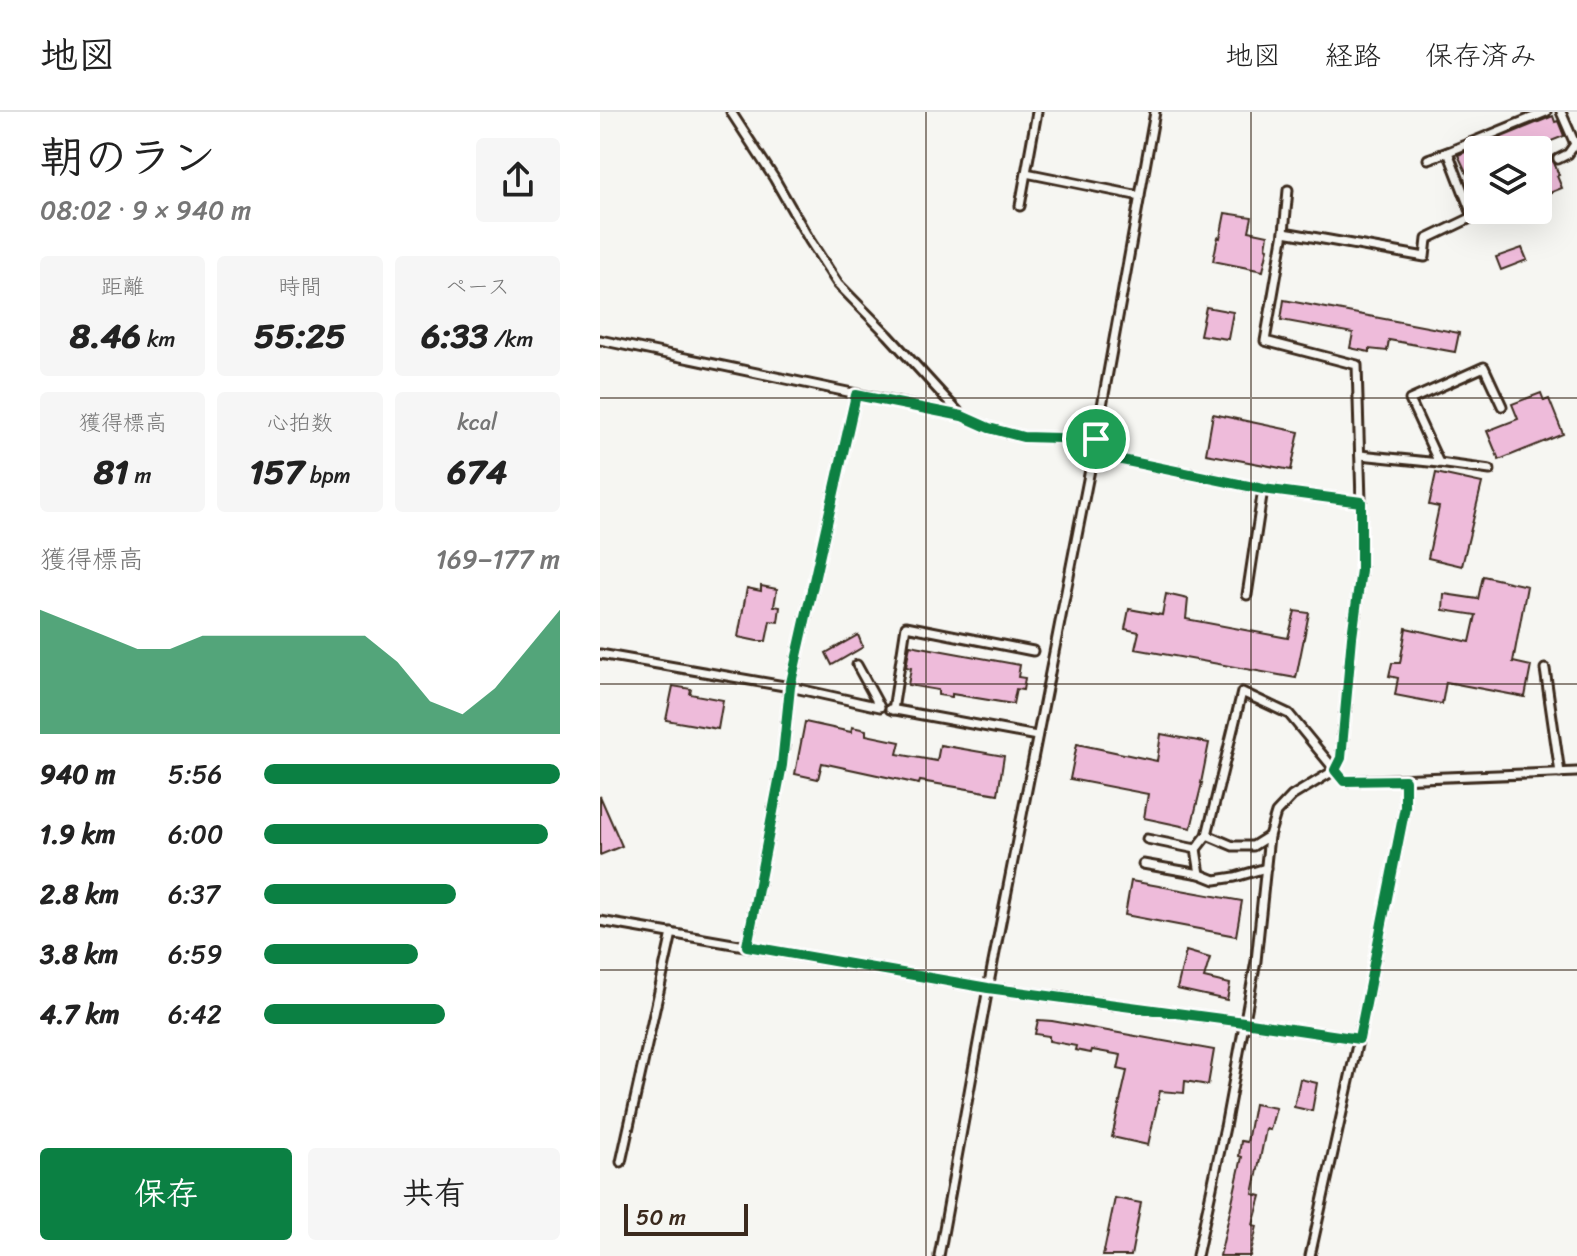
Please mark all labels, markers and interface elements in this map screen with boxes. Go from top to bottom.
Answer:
text: 地図 [40,22,116,89]
text: 地図 [1225,31,1281,80]
text: 経路 [1325,31,1381,80]
text: 保存済み [1425,31,1537,80]
text: 朝のラン [40,118,216,196]
map controls [1464,136,1552,224]
button: layers [1464,136,1552,224]
button: share [476,138,560,222]
text: 08:02 · 9 × 940 m [40,187,251,233]
text: 距離 [101,267,145,306]
text: 時間 [278,267,322,306]
text: ペース [445,267,510,306]
text: 8.46 [70,306,141,366]
text: 55:25 [254,306,346,366]
text: 6:33 [421,306,488,366]
text: km [141,320,175,359]
text: /km [488,320,533,359]
text: 獲得標高 [79,403,167,442]
text: 心拍数 [267,403,333,442]
text: kcal [457,403,497,442]
pin [1062,405,1130,473]
icon: arrive [1074,417,1118,461]
text: 81 [94,442,129,502]
text: 157 [249,442,304,502]
text: 674 [447,442,507,502]
text: m [129,456,152,495]
text: bpm [304,456,351,495]
text: 獲得標高 [40,536,144,582]
text: 169–177 m [436,536,560,582]
text: 940 m [40,751,115,797]
text: 5:56 [168,751,222,797]
text: 1.9 km [40,811,116,857]
text: 6:00 [168,811,223,857]
text: 2.8 km [40,871,119,917]
text: 6:37 [168,871,220,917]
text: 3.8 km [40,931,118,977]
text: 6:59 [168,931,222,977]
text: 4.7 km [40,991,119,1037]
text: 6:42 [168,991,222,1037]
button: 保存 [40,1148,292,1240]
button: 共有 [308,1148,560,1240]
text: 50 m [636,1198,686,1237]
scale bar [624,1200,748,1236]

